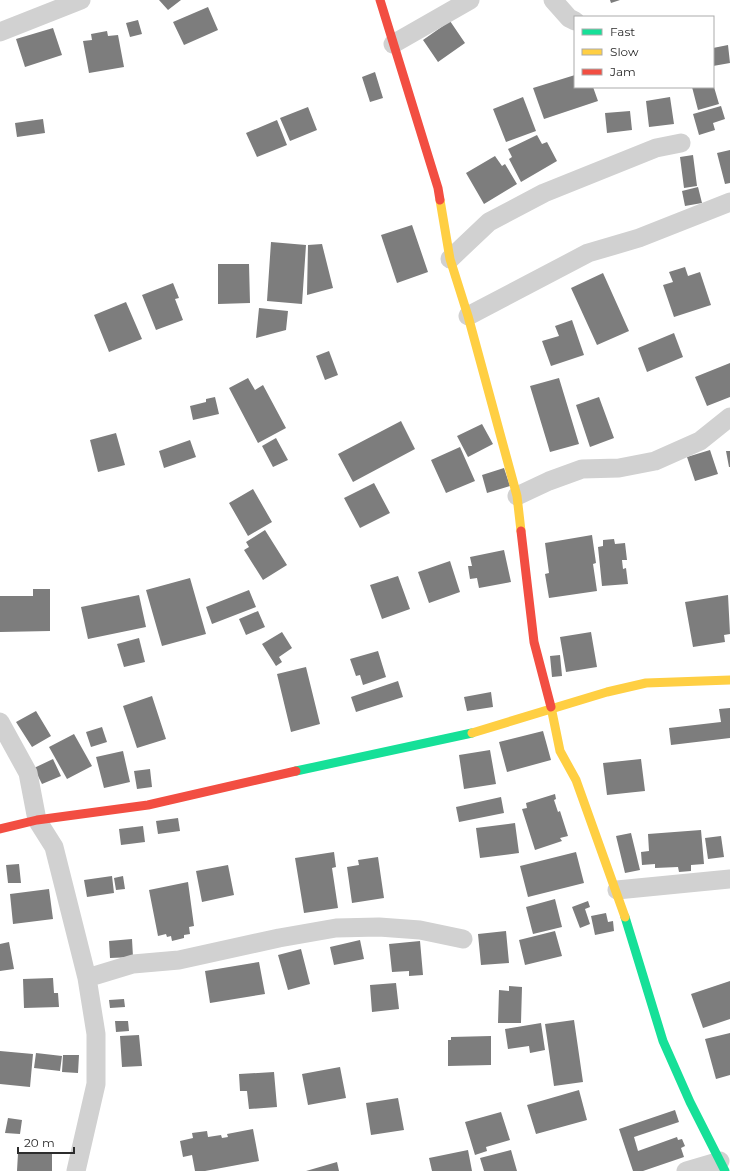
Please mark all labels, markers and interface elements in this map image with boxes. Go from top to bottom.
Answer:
legend [574,16,714,88]
text: Fast [610,24,635,39]
text: Slow [610,44,639,59]
text: Jam [609,64,636,79]
scale bar [18,1129,74,1155]
text: 20 m [24,1135,55,1150]

